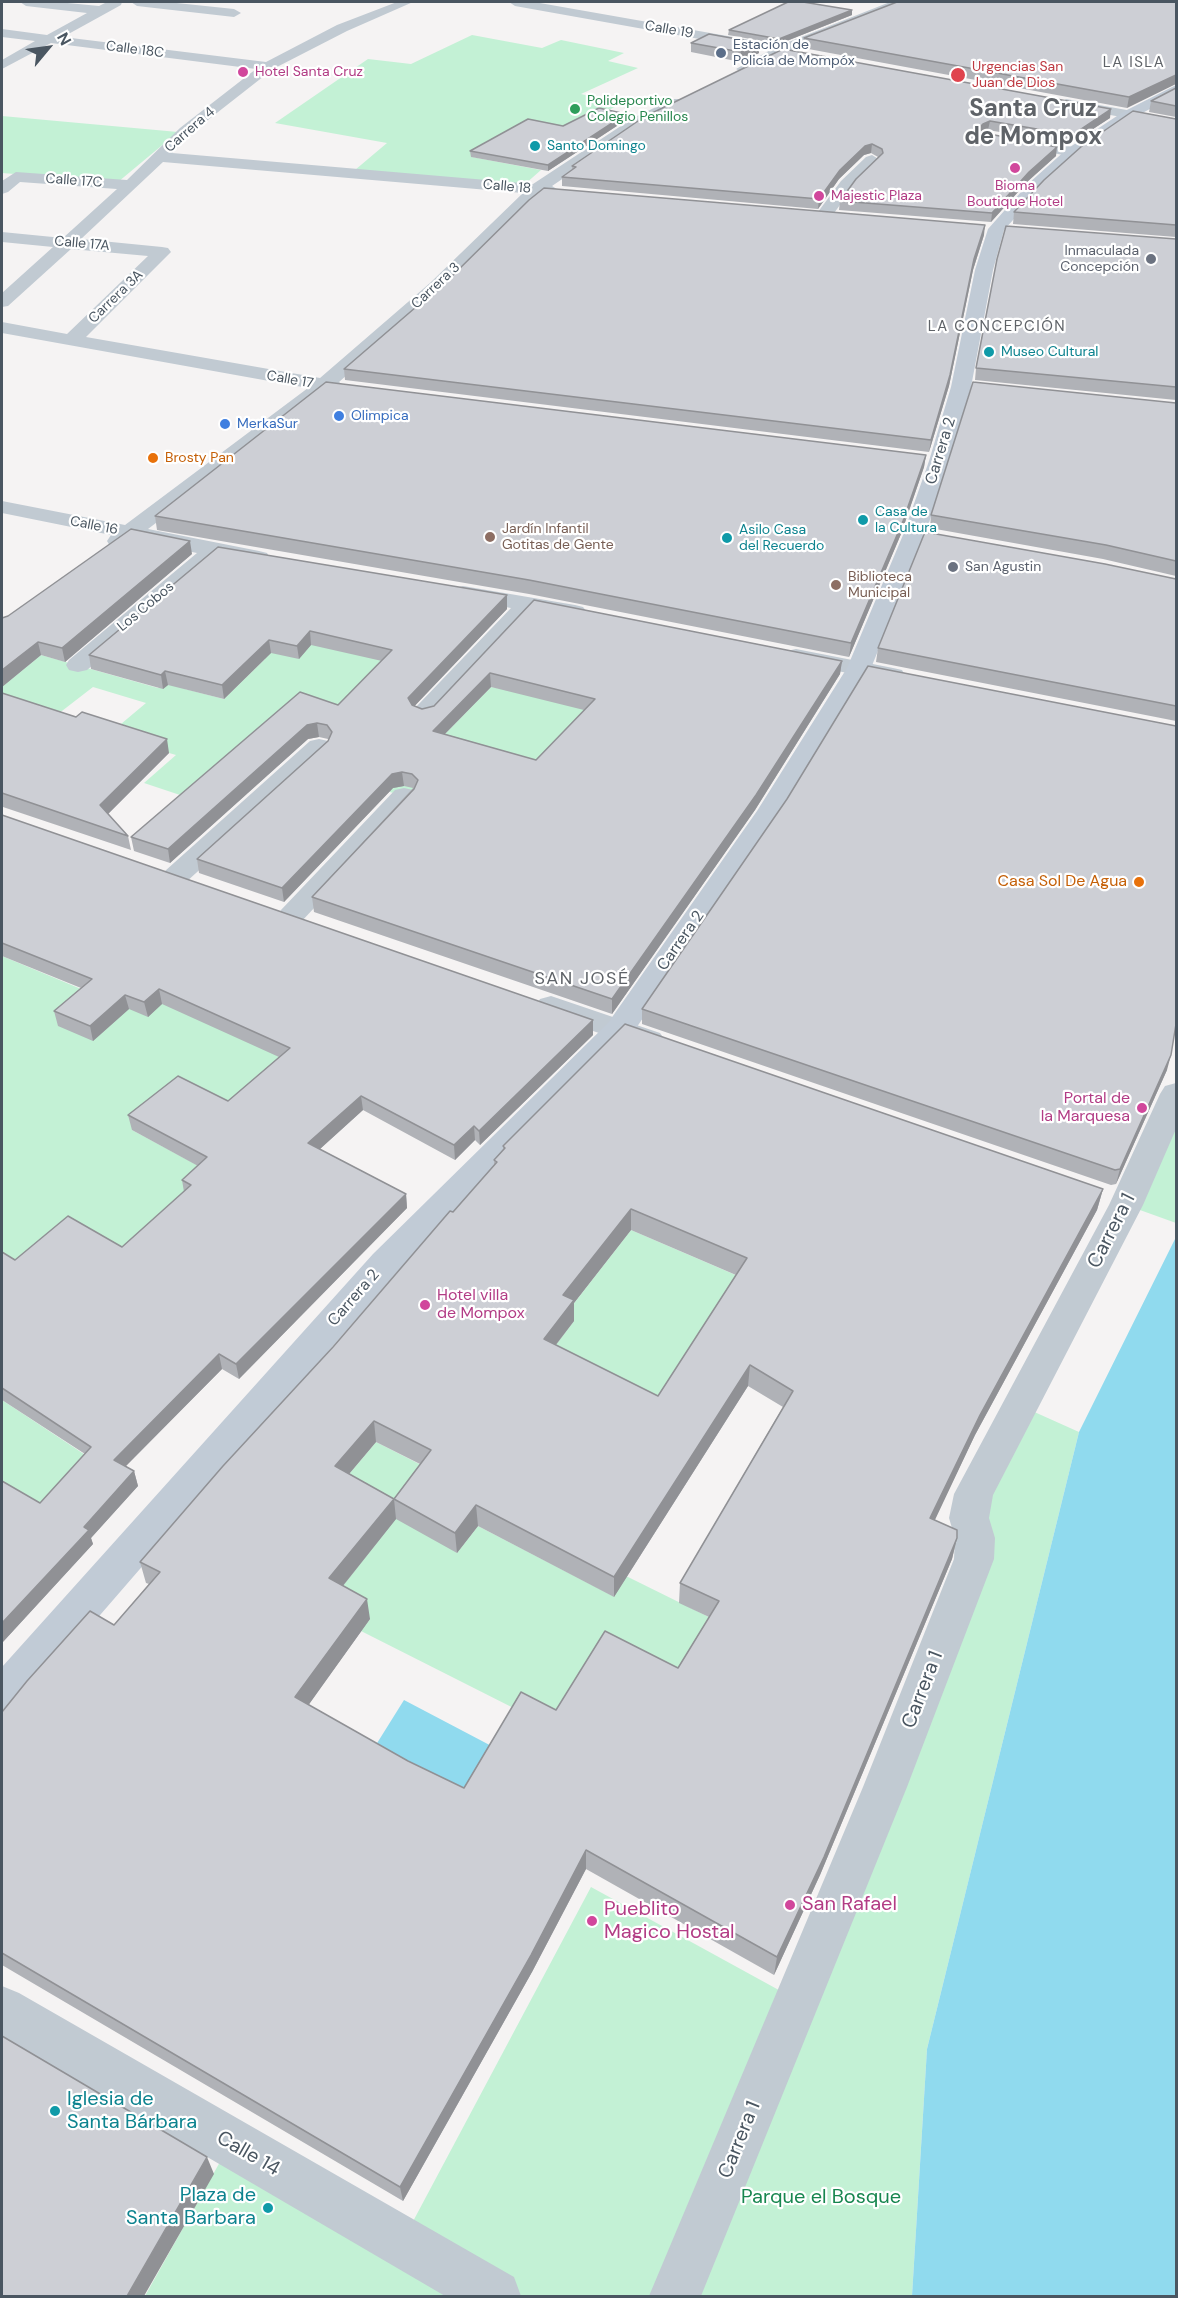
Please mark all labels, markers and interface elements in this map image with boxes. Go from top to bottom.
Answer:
street label: Calle 19 [644,17,694,43]
north arrow [18,18,78,78]
text: N [52,29,76,49]
place label: Estación de Policía de Mompóx [733,37,855,70]
street label: Calle 18C [105,38,165,62]
marker: Estación de Policía de Mompóx [714,46,728,60]
district label: LA ISLA [1103,54,1165,72]
place label: Urgencias San Juan de Dios [972,59,1063,92]
place label: Hotel Santa Cruz [255,64,363,80]
marker: Hotel Santa Cruz [236,65,250,79]
marker: Urgencias San Juan de Dios [949,66,967,84]
place label: Polideportivo Colegio Penillos [587,93,688,125]
district label: Santa Cruz de Mompox [964,96,1102,152]
marker: Polideportivo Colegio Penillos [568,102,582,116]
street label: Carrera 4 [162,104,218,156]
place label: Santo Domingo [547,138,646,154]
marker: Santo Domingo [528,139,542,153]
marker: Bioma Boutique Hotel [1008,161,1022,175]
street label: Calle 17C [45,171,103,191]
street label: Calle 18 [482,177,532,197]
place label: Bioma Boutique Hotel [967,178,1063,210]
place label: Majestic Plaza [831,188,922,204]
marker: Majestic Plaza [812,189,826,203]
street label: Calle 17A [54,233,110,255]
place label: Inmaculada Concepción [1060,243,1139,276]
marker: Inmaculada Concepción [1144,252,1158,266]
street label: Carrera 3 [408,259,464,313]
street label: Carrera 3A [85,267,147,327]
district label: LA CONCEPCIÓN [928,318,1066,336]
place label: Museo Cultural [1001,344,1098,360]
marker: Museo Cultural [982,345,996,359]
street label: Calle 17 [265,368,315,392]
place label: Olimpica [351,408,409,424]
marker: Olimpica [332,409,346,423]
street label: Carrera 2 [922,415,960,487]
place label: MerkaSur [237,416,298,432]
marker: MerkaSur [218,417,232,431]
place label: Brosty Pan [165,450,234,466]
marker: Brosty Pan [146,451,160,465]
place label: Casa de la Cultura [875,504,937,536]
street label: Calle 16 [68,513,120,539]
marker: Casa de la Cultura [856,513,870,527]
place label: Jardín Infantil Gotitas de Gente [502,521,614,554]
place label: Asilo Casa del Recuerdo [739,522,824,554]
marker: Jardín Infantil Gotitas de Gente [483,530,497,544]
marker: Asilo Casa del Recuerdo [720,531,734,545]
place label: San Agustin [965,559,1041,575]
marker: San Agustin [946,560,960,574]
place label: Biblioteca Municipal [848,569,912,602]
marker: Biblioteca Municipal [829,578,843,592]
street label: Los Cobos [114,579,178,635]
place label: Casa Sol De Agua [997,872,1127,892]
marker: Casa Sol De Agua [1132,875,1146,889]
street label: Carrera 2 [653,907,709,975]
district label: SAN JOSÉ [534,968,630,990]
place label: Portal de la Marquesa [1041,1089,1130,1127]
marker: Portal de la Marquesa [1135,1101,1149,1115]
street label: Carrera 1 [1083,1190,1141,1272]
street label: Carrera 2 [324,1266,384,1330]
place label: Hotel villa de Mompox [437,1286,525,1324]
marker: Hotel villa de Mompox [418,1298,432,1312]
street label: Carrera 1 [897,1648,949,1732]
place label: San Rafael [802,1893,897,1917]
place label: Pueblito Magico Hostal [604,1898,735,1945]
marker: San Rafael [783,1898,797,1912]
marker: Pueblito Magico Hostal [585,1914,599,1928]
place label: Iglesia de Santa Bárbara [67,2088,197,2135]
street label: Carrera 1 [714,2098,766,2182]
marker: Iglesia de Santa Bárbara [48,2104,62,2118]
street label: Calle 14 [212,2126,284,2182]
place label: Plaza de Santa Barbara [126,2184,256,2231]
park label: Parque el Bosque [741,2186,901,2210]
marker: Plaza de Santa Barbara [261,2201,275,2215]

